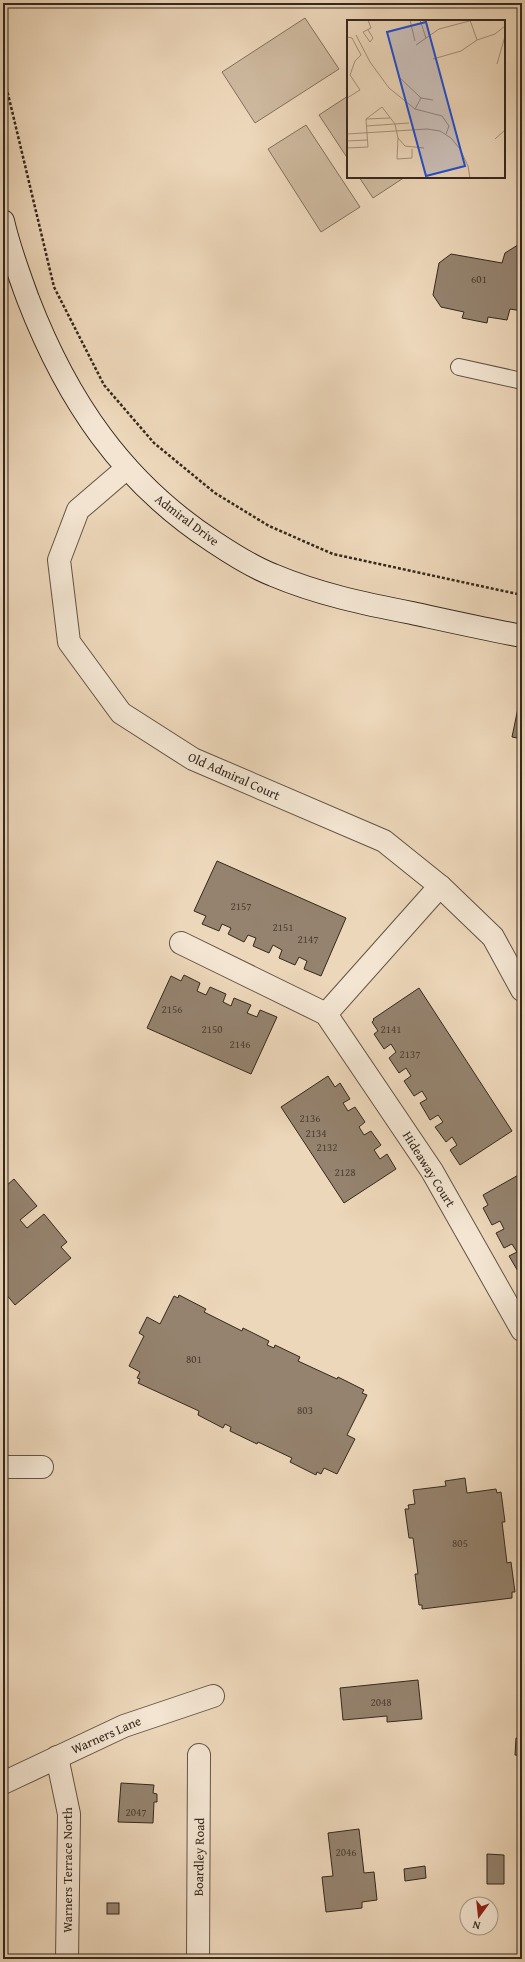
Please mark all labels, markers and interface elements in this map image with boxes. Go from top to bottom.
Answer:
inset map [347,20,505,178]
house number: 601 [471,271,487,287]
street label: Admiral Drive [151,489,223,551]
street label: Old Admiral Court [185,747,283,805]
house number: 2157 [230,898,252,914]
house number: 2151 [272,919,294,935]
house number: 2147 [297,931,319,947]
house number: 2156 [161,1001,183,1017]
house number: 2150 [201,1021,223,1037]
house number: 2141 [380,1021,402,1037]
house number: 2146 [229,1036,251,1052]
house number: 2137 [399,1046,421,1062]
house number: 2136 [299,1110,321,1126]
house number: 2134 [305,1125,327,1141]
street label: Hideaway Court [398,1127,460,1211]
house number: 2132 [316,1139,338,1155]
house number: 2128 [334,1164,356,1180]
house number: 801 [186,1351,202,1367]
house number: 803 [297,1402,313,1418]
house number: 805 [452,1535,468,1551]
house number: 2048 [370,1694,392,1710]
street label: Warners Lane [68,1711,144,1759]
house number: 2047 [125,1804,147,1820]
street label: Warners Terrace North [58,1807,77,1933]
street label: Boardley Road [189,1817,209,1896]
house number: 2046 [335,1844,357,1860]
north arrow [459,1896,499,1936]
text: N [470,1917,482,1934]

